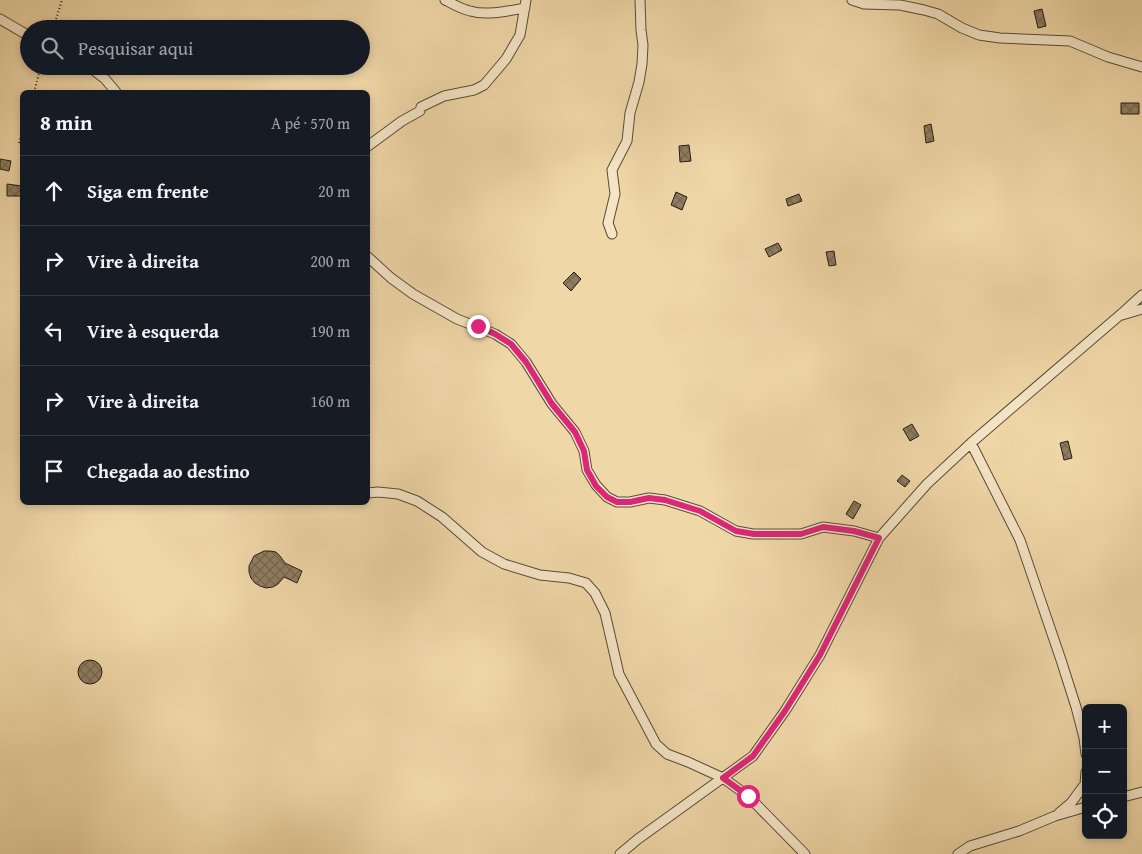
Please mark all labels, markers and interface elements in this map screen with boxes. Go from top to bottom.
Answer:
search box [20,20,370,75]
icon: search [38,34,66,62]
text: Pesquisar aqui [78,34,193,62]
text: 8 min [40,107,92,138]
text: A pé · 570 m [271,111,350,135]
icon: ahead [40,177,68,205]
text: Siga em frente [87,177,209,205]
text: 20 m [318,179,350,203]
icon: right [40,247,68,275]
text: Vire à direita [87,247,199,275]
text: 200 m [310,249,350,273]
route end [467,315,490,338]
icon: left [40,317,68,345]
text: Vire à esquerda [87,317,219,345]
text: 190 m [310,319,350,343]
icon: right [40,387,68,415]
text: Vire à direita [87,387,199,415]
text: 160 m [310,389,350,413]
icon: arrive [40,457,68,485]
text: Chegada ao destino [87,457,250,485]
map controls [1082,704,1127,839]
button: + [1082,704,1127,749]
button: − [1082,749,1127,794]
route start [737,785,760,808]
button: locate [1082,794,1127,839]

